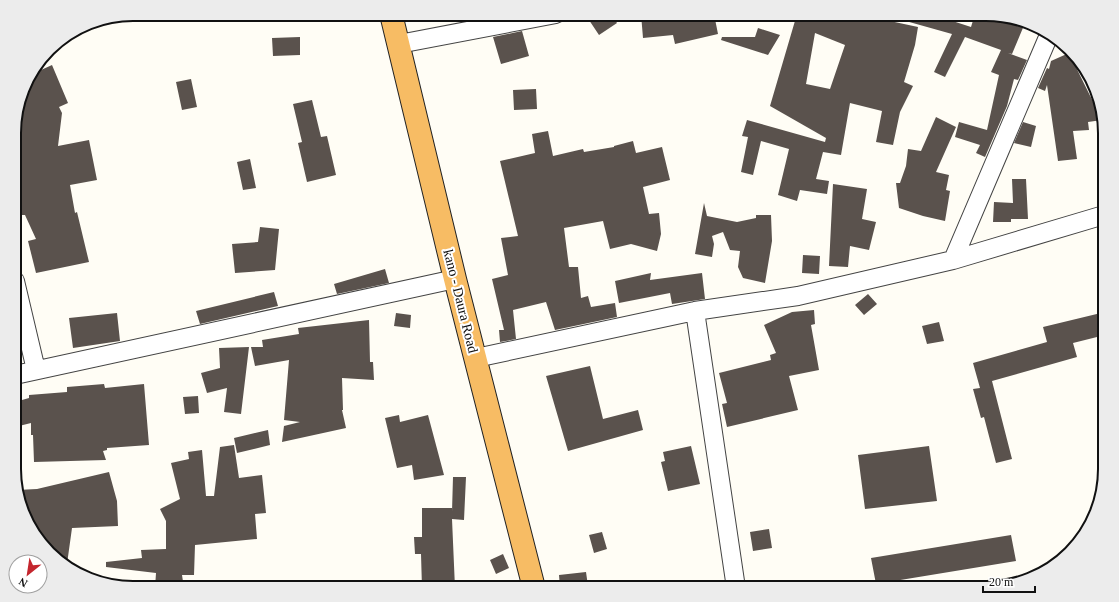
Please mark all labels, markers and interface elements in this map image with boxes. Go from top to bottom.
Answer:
street label: kano - Daura Road [440,248,481,354]
north arrow [8,554,48,594]
scale bar [983,568,1035,594]
text: N [17,575,29,590]
text: 20 m [989,575,1014,589]

